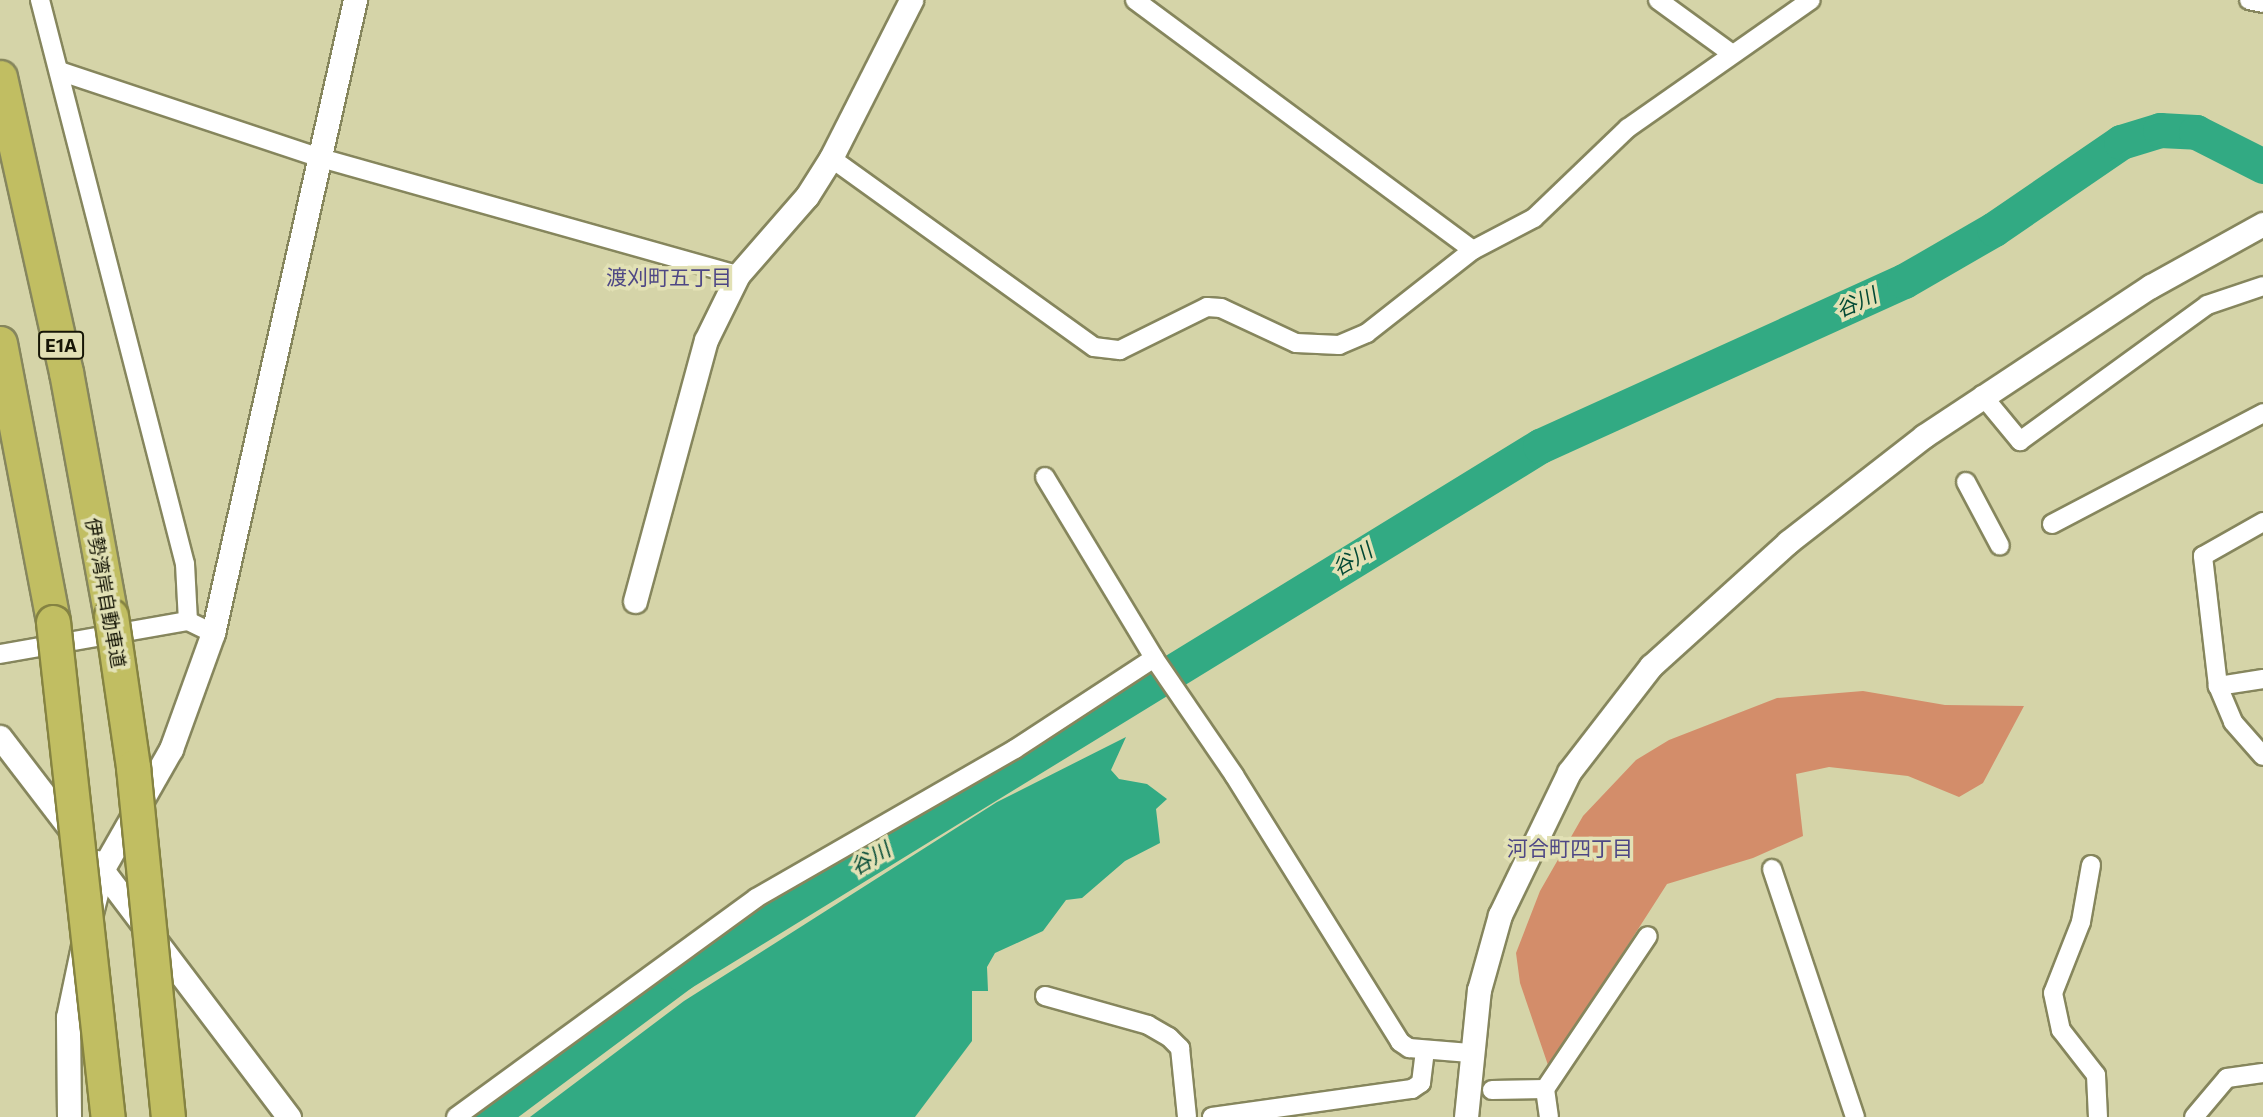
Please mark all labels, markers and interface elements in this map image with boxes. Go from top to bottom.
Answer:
district label: 渡刈町五丁目 [606,264,732,290]
water label: 谷川 [1832,282,1880,322]
road number: E1A [36,330,86,360]
street label: 伊勢湾岸自動車道 [82,516,130,670]
water label: 谷川 [1328,537,1376,581]
district label: 河合町四丁目 [1507,835,1633,861]
water label: 谷川 [846,836,894,880]

